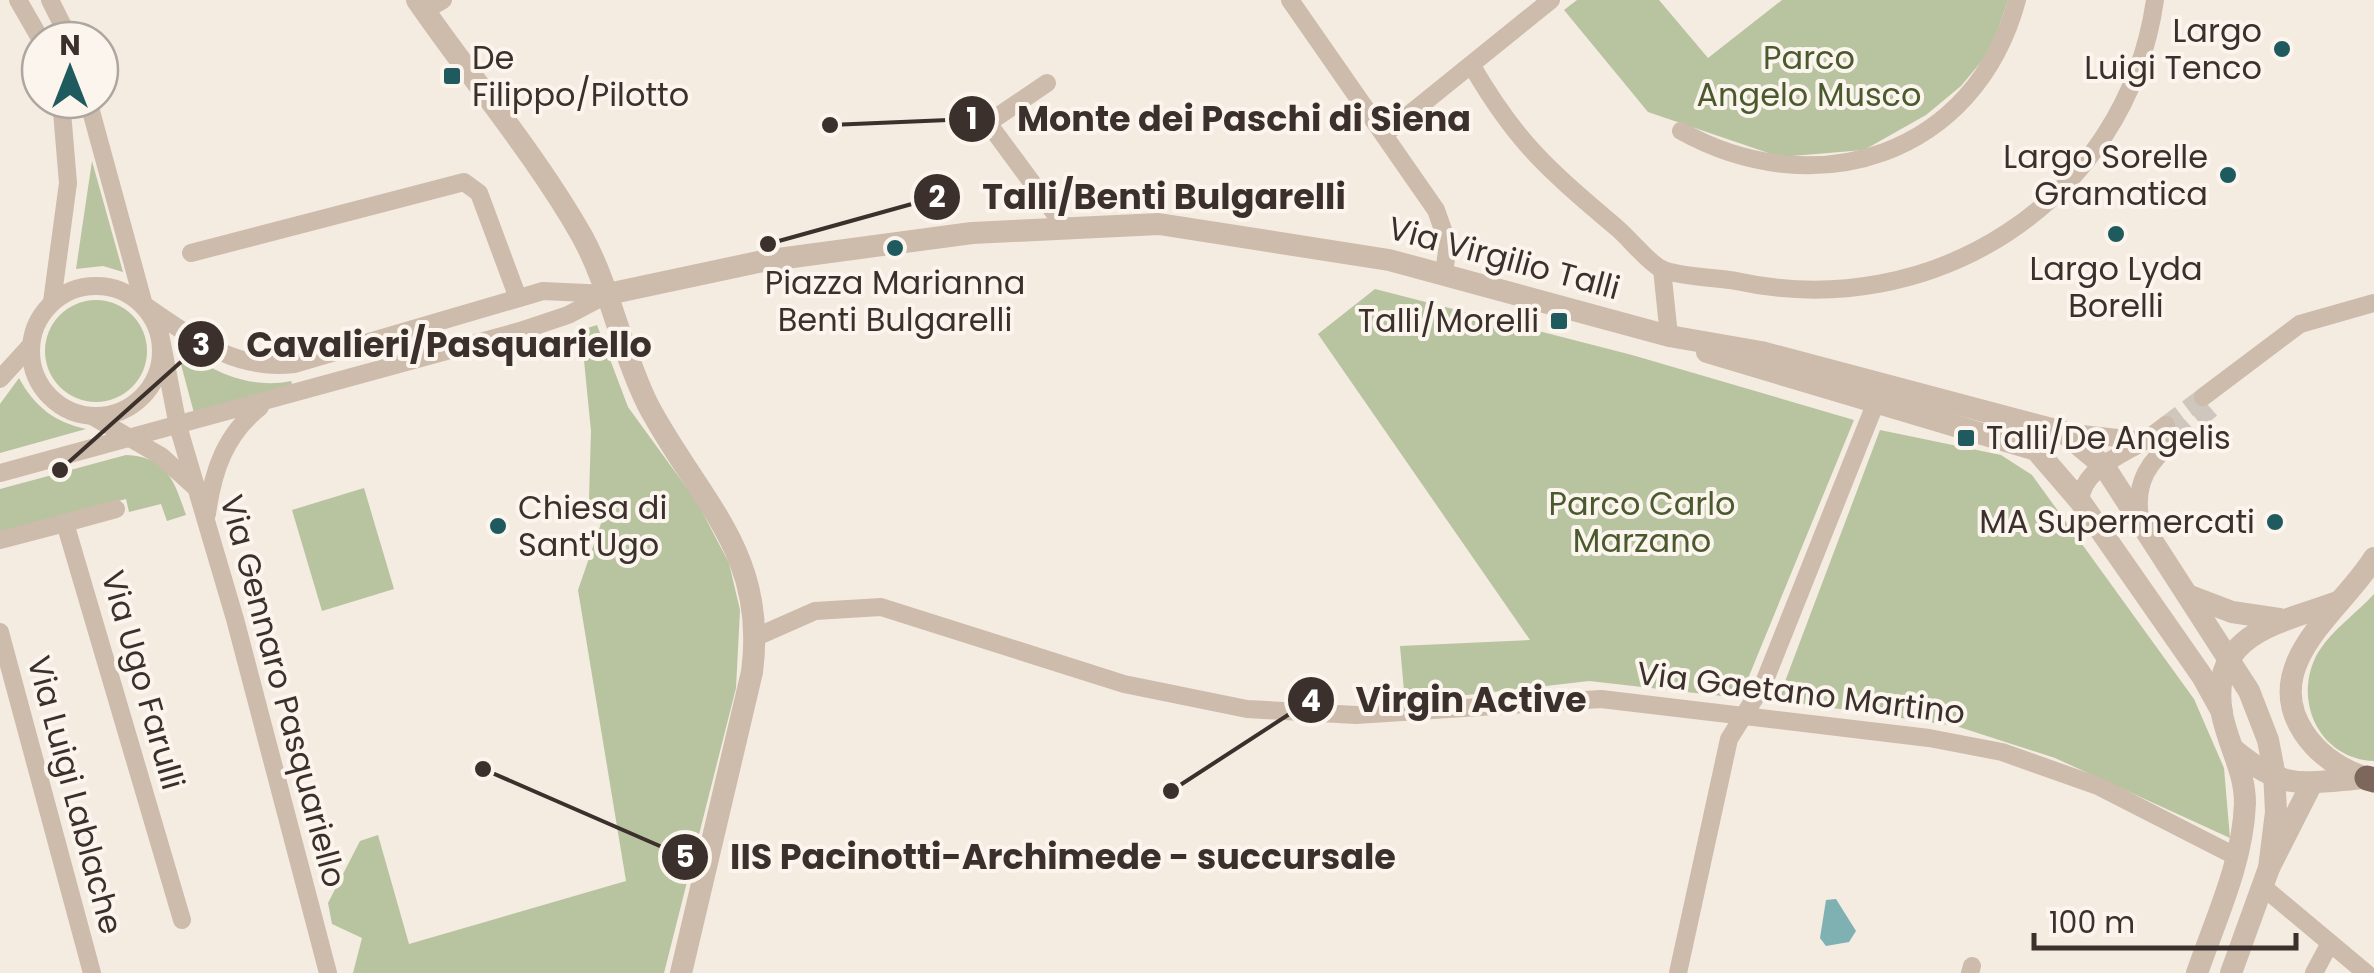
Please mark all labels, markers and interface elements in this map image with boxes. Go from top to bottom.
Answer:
place label: Largo Luigi Tenco [2084,8,2262,90]
north arrow [20,20,120,120]
text: N [59,26,81,65]
place label: De Filippo/Pilotto [472,35,689,117]
park label: Parco Angelo Musco [1696,35,1922,117]
marker: Largo Luigi Tenco [2271,38,2293,60]
marker: De Filippo/Pilotto [441,65,463,87]
callout: Monte dei Paschi di Siena [947,86,1491,151]
text: Monte dei Paschi di Siena [1017,94,1471,143]
text: 1 [966,97,978,140]
place label: Largo Sorelle Gramatica [2003,134,2208,216]
callout: Talli/Benti Bulgarelli [912,164,1366,229]
marker: Largo Sorelle Gramatica [2217,164,2239,186]
text: Talli/Benti Bulgarelli [982,172,1346,221]
text: 2 [928,175,946,218]
street label: Via Virgilio Talli [1383,205,1625,310]
marker: Largo Lyda Borelli [2105,223,2127,245]
marker: Piazza Marianna Benti Bulgarelli [884,237,906,259]
place label: Largo Lyda Borelli [2029,246,2203,328]
place label: Piazza Marianna Benti Bulgarelli [765,260,1025,342]
place label: Talli/Morelli [1358,298,1539,343]
marker: Talli/Morelli [1548,310,1570,332]
callout: Cavalieri/Pasquariello [176,312,671,377]
text: Cavalieri/Pasquariello [246,320,652,369]
text: 3 [192,323,210,366]
place label: Talli/De Angelis [1986,415,2231,460]
marker: Talli/De Angelis [1955,427,1977,449]
park label: Parco Carlo Marzano [1548,481,1736,563]
place label: Chiesa di Sant'Ugo [518,485,667,567]
street label: Via Gennaro Pasquariello [209,490,358,892]
place label: MA Supermercati [1979,499,2255,544]
marker: MA Supermercati [2264,511,2286,533]
marker: Chiesa di Sant'Ugo [487,515,509,537]
street label: Via Ugo Farulli [91,565,196,795]
street label: Via Gaetano Martino [1634,650,1968,735]
street label: Via Luigi Lablache [17,651,134,939]
callout: Virgin Active [1286,668,1607,733]
text: Virgin Active [1356,675,1586,724]
text: 4 [1301,679,1321,722]
callout: IIS Pacinotti-Archimede - succursale [660,824,1416,889]
text: IIS Pacinotti-Archimede - succursale [730,832,1396,881]
text: 5 [675,835,695,878]
scale bar [2034,888,2296,950]
text: 100 m [2049,901,2135,944]

